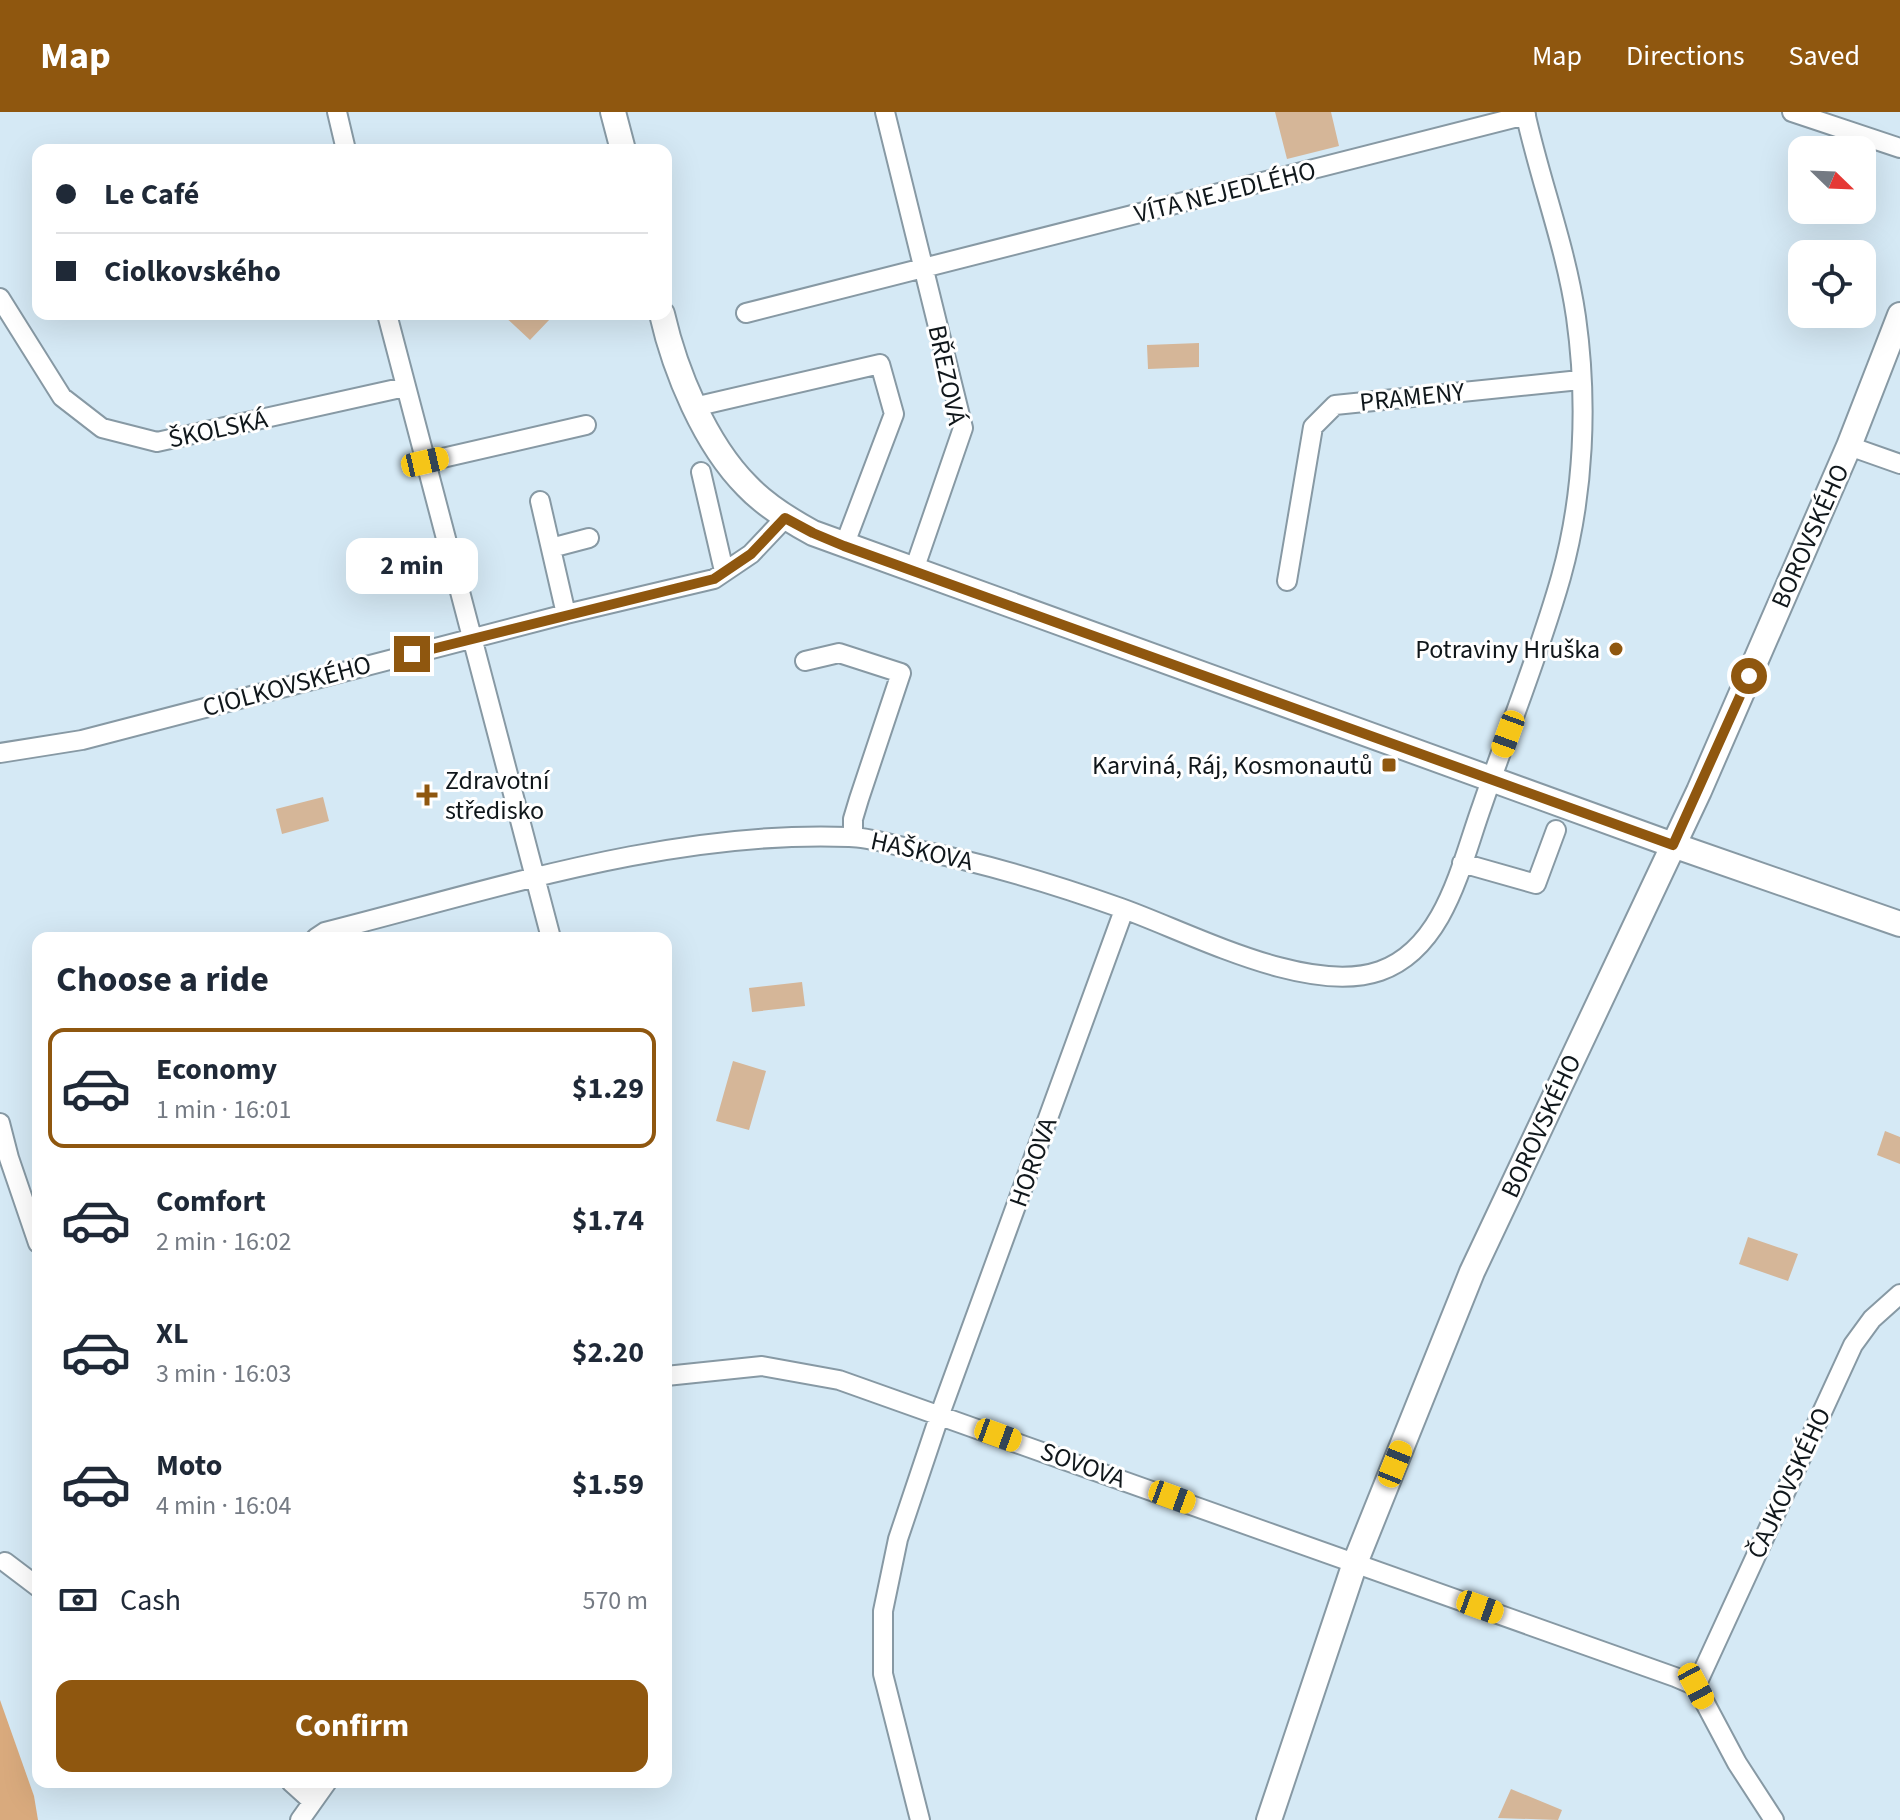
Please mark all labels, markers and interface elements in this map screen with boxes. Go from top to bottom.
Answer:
text: Map [40,29,111,83]
text: Map [1532,36,1582,76]
text: Directions [1626,36,1745,76]
text: Saved [1789,36,1860,76]
north arrow [1788,136,1876,224]
map controls [1788,136,1876,328]
street label: VÍTA NEJEDLÉHO [1130,152,1320,232]
text: Le Café [104,173,199,216]
button: locate [1788,240,1876,328]
text: Ciolkovského [104,250,281,293]
street label: BŘEZOVÁ [918,322,976,429]
street label: PRAMENY [1358,373,1467,421]
street label: ŠKOLSKÁ [165,400,272,458]
car [399,445,451,479]
street label: BOROVSKÉHO [1762,458,1858,614]
callout: 2 min [346,538,478,594]
text: 2 min [380,547,444,584]
place label: Potraviny Hruška [1415,631,1600,668]
route end [394,636,430,672]
marker: Potraviny Hruška [1607,640,1625,658]
street label: CIOLKOVSKÉHO [199,646,375,726]
route start [1731,658,1767,694]
car [1489,707,1527,761]
place label: Karviná, Ráj, Kosmonautů [1092,747,1373,784]
marker: Karviná, Ráj, Kosmonautů [1380,756,1398,774]
place label: Zdravotní středisko [445,762,551,829]
marker: Zdravotní středisko [416,784,438,806]
street label: HAŠKOVA [867,822,977,880]
text: Choose a ride [56,954,269,1005]
text: Economy [156,1048,277,1091]
street label: BOROVSKÉHO [1492,1048,1590,1204]
icon: car [60,1052,132,1124]
text: $1.29 [572,1067,644,1110]
text: 1 min · 16:01 [156,1091,291,1128]
street label: HOROVA [1000,1111,1067,1212]
text: Comfort [156,1180,266,1223]
icon: car [60,1184,132,1256]
text: $1.74 [572,1199,644,1242]
text: 2 min · 16:02 [156,1223,291,1260]
text: XL [156,1312,189,1355]
icon: car [60,1316,132,1388]
text: $2.20 [572,1331,644,1374]
text: 3 min · 16:03 [156,1355,291,1392]
street label: ČAJKOVSKÉHO [1738,1401,1840,1565]
car [971,1416,1025,1454]
street label: SOVOVA [1035,1433,1132,1498]
car [1375,1437,1415,1491]
text: Moto [156,1444,222,1487]
icon: car [60,1448,132,1520]
text: $1.59 [572,1463,644,1506]
car [1145,1478,1199,1516]
text: 4 min · 16:04 [156,1487,291,1524]
icon: cash [56,1578,100,1622]
text: Cash [120,1579,181,1622]
text: 570 m [582,1582,648,1619]
car [1453,1588,1507,1626]
car [1674,1659,1718,1713]
button: Confirm [56,1680,648,1772]

